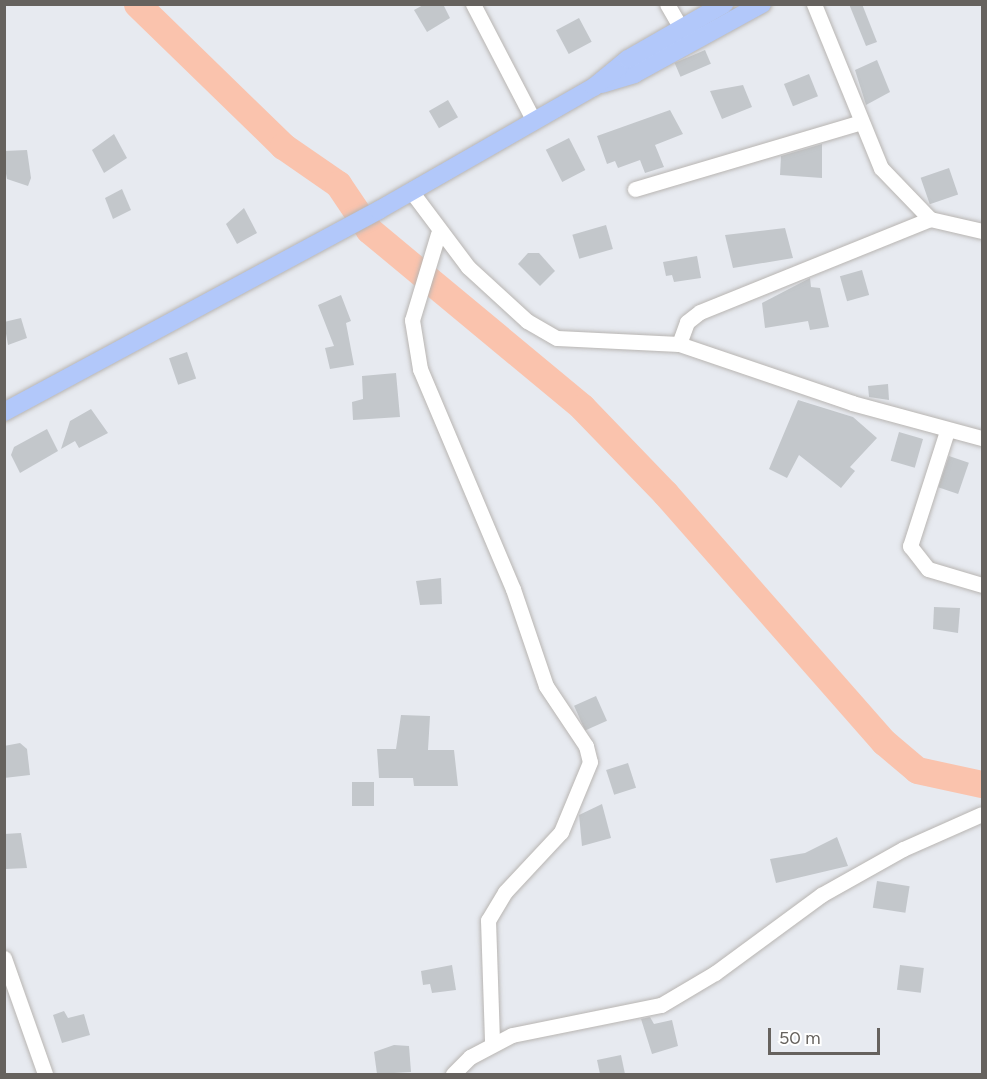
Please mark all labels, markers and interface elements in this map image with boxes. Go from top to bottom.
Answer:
scale bar [771,1016,884,1054]
text: 50 m [779,1027,821,1049]

